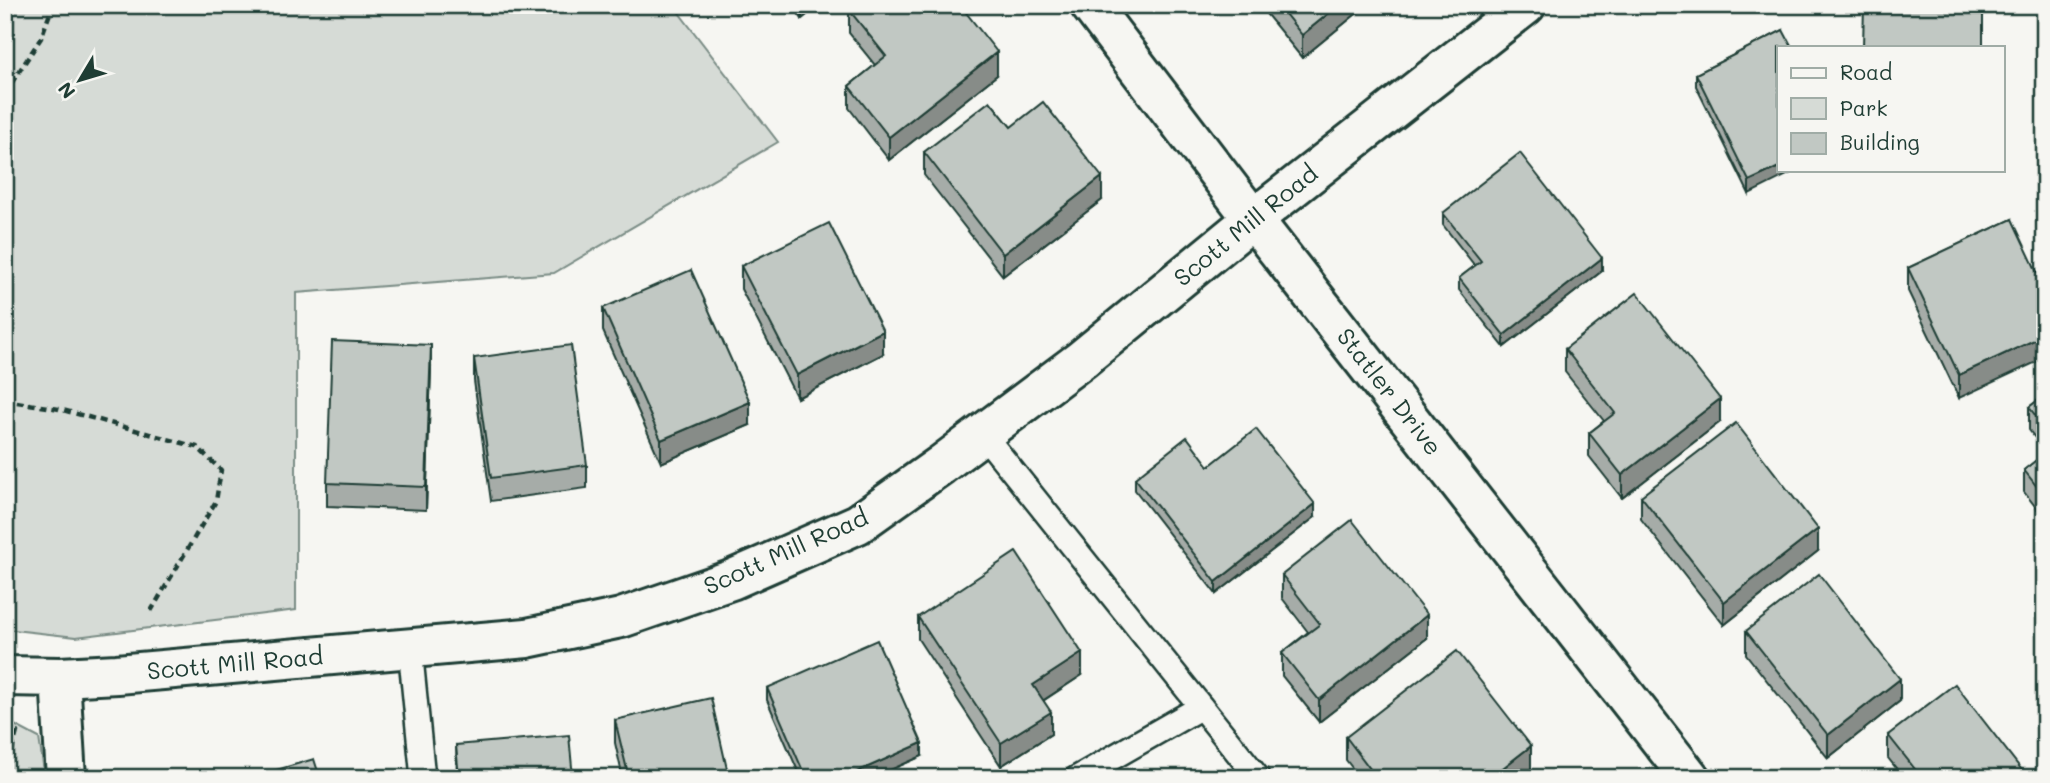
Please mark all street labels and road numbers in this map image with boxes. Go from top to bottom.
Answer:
street label: Scott Mill Road [1167,157,1323,292]
street label: Statler Drive [1331,321,1450,461]
street label: Scott Mill Road [698,501,872,601]
street label: Scott Mill Road [146,639,324,686]

